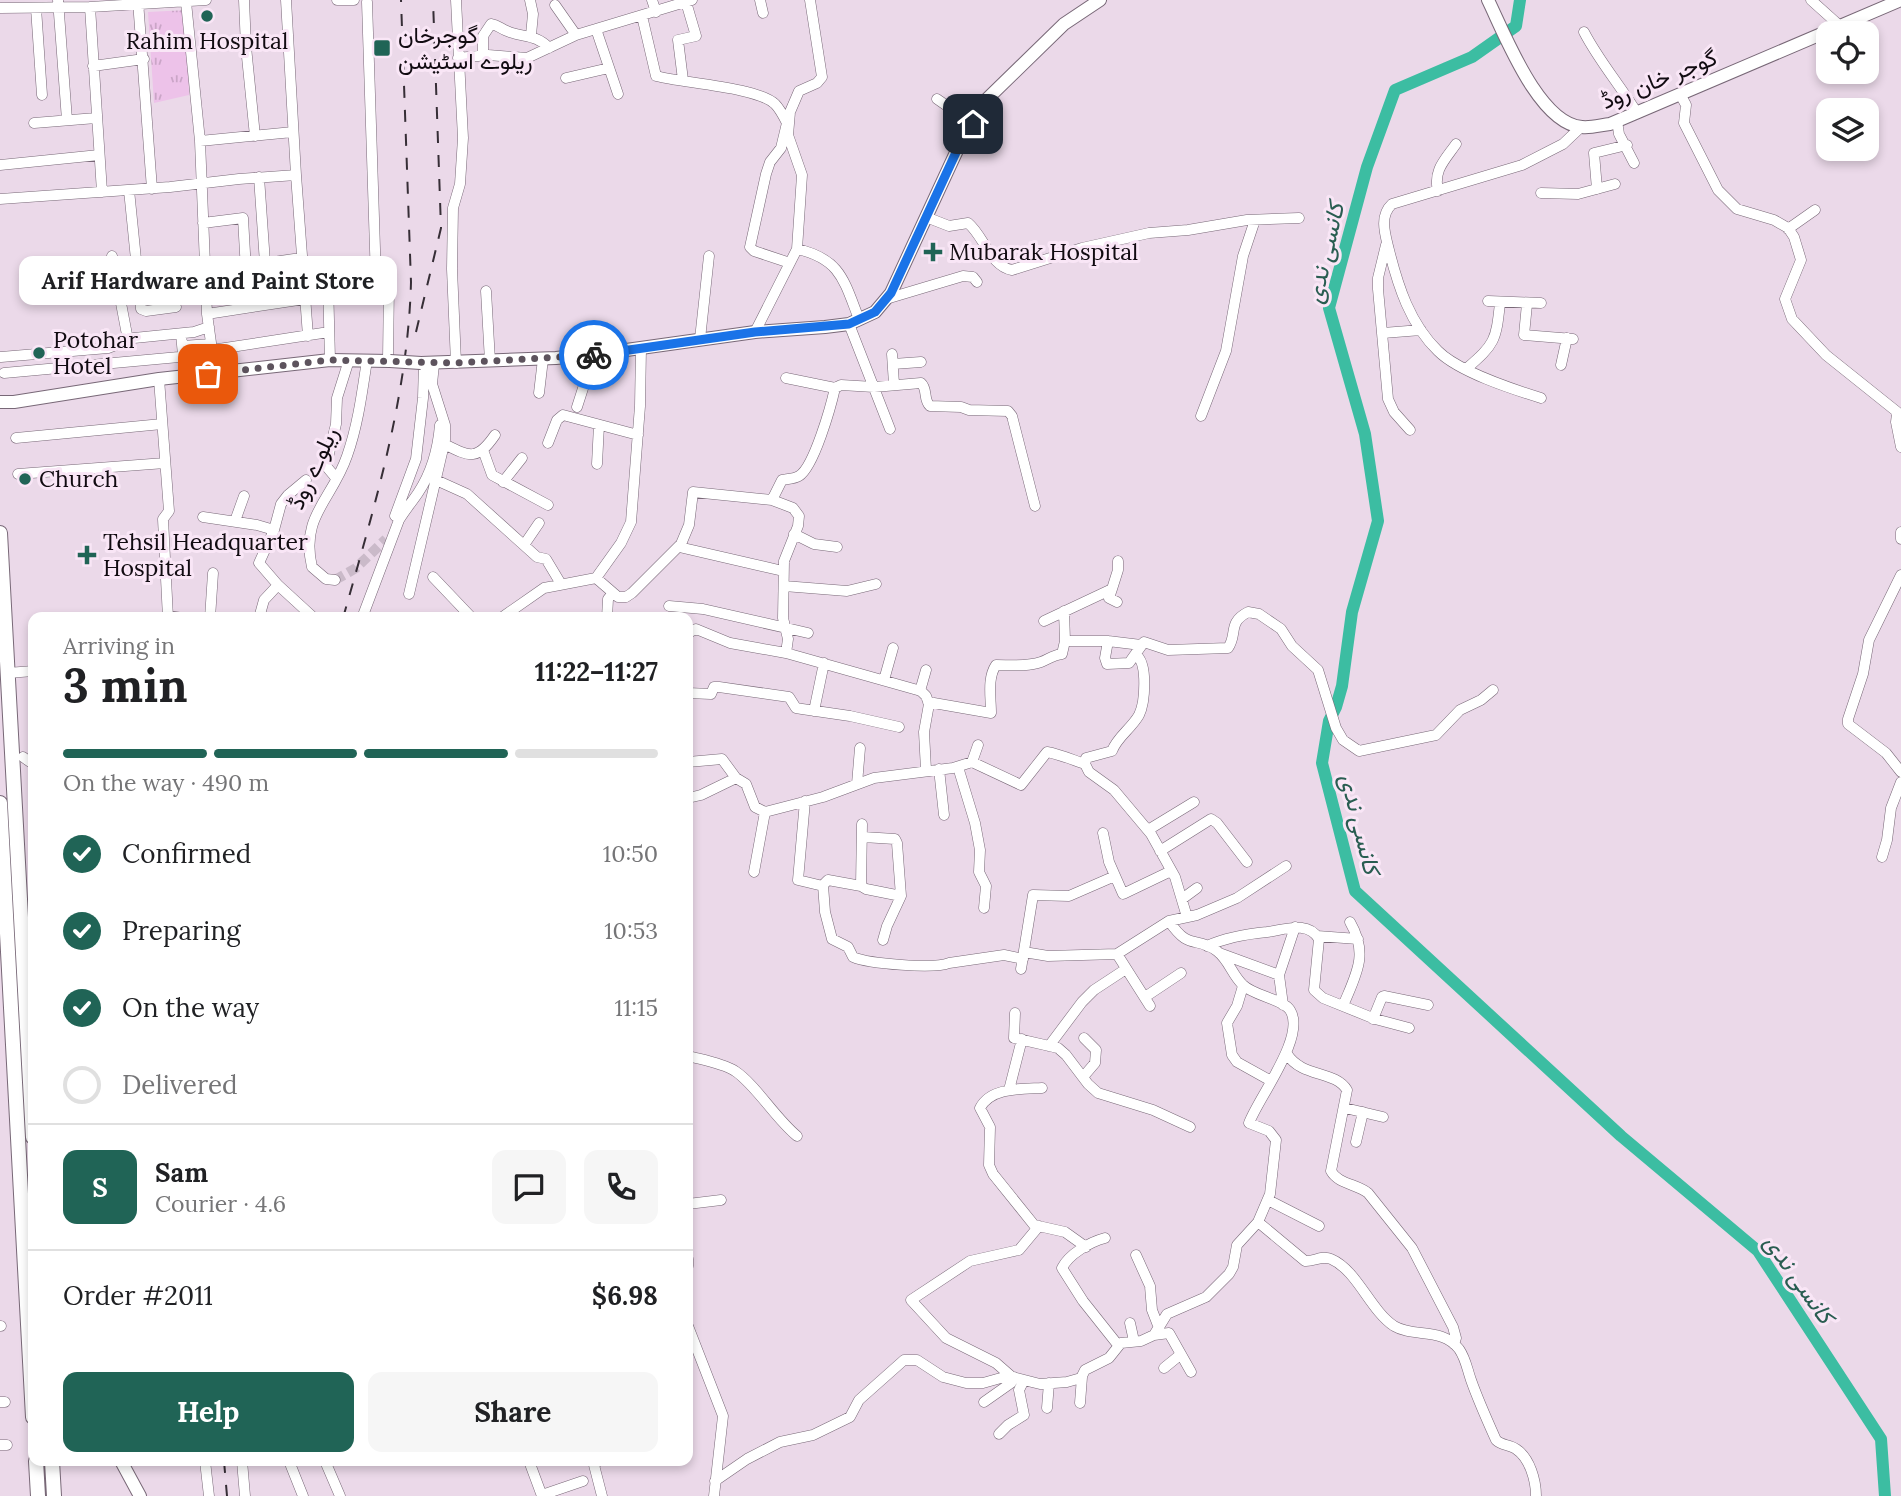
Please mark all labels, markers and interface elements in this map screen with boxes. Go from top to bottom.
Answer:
marker: Rahim Hospital [199,8,215,24]
place label: گوجرخان ریلوے اسٹیشن [398,20,533,76]
map controls [1816,21,1879,161]
button: locate [1816,21,1879,84]
place label: Rahim Hospital [126,26,288,55]
marker: گوجرخان ریلوے اسٹیشن [372,38,392,58]
street label: گوجر خان روڈ [1597,42,1721,116]
pin [943,94,1003,154]
button: layers [1816,98,1879,161]
icon: home [954,105,992,143]
water label: کانسی ندی [1298,195,1352,306]
place label: Mubarak Hospital [949,237,1138,266]
marker: Mubarak Hospital [923,242,943,262]
callout: Arif Hardware and Paint Store [19,255,397,304]
text: Arif Hardware and Paint Store [42,266,374,295]
courier [559,320,629,390]
place label: Potohar Hotel [53,325,138,380]
icon: bike [575,336,613,374]
pin [178,344,238,404]
marker: Potohar Hotel [31,345,47,361]
icon: bag [189,355,227,393]
street label: ریلوے روڈ [281,422,345,514]
place label: Church [39,464,119,493]
marker: Church [17,471,33,487]
place label: Tehsil Headquarter Hospital [103,527,308,582]
marker: Tehsil Headquarter Hospital [77,545,97,565]
text: Arriving in [63,631,175,660]
text: 11:22–11:27 [535,655,658,688]
text: 3 min [63,656,188,715]
text: On the way · 490 m [63,768,269,797]
water label: کانسی ندی [1333,770,1389,882]
icon: check [63,835,101,873]
text: Confirmed [122,837,251,870]
text: 10:50 [603,839,658,868]
icon: check [63,912,101,950]
text: Preparing [122,914,241,947]
text: 10:53 [604,916,658,945]
icon: check [63,989,101,1027]
text: On the way [122,991,259,1024]
text: 11:15 [615,993,658,1022]
text: Delivered [122,1068,238,1101]
button: chat [492,1150,566,1224]
button: phone [584,1150,658,1224]
text: Sam [155,1156,208,1189]
text: S [92,1171,108,1204]
text: Courier · 4.6 [155,1189,286,1218]
water label: کانسی ندی [1757,1228,1844,1333]
text: Order #2011 [63,1279,213,1312]
text: $6.98 [592,1279,658,1312]
button: Help [63,1372,354,1452]
button: Share [368,1372,658,1452]

